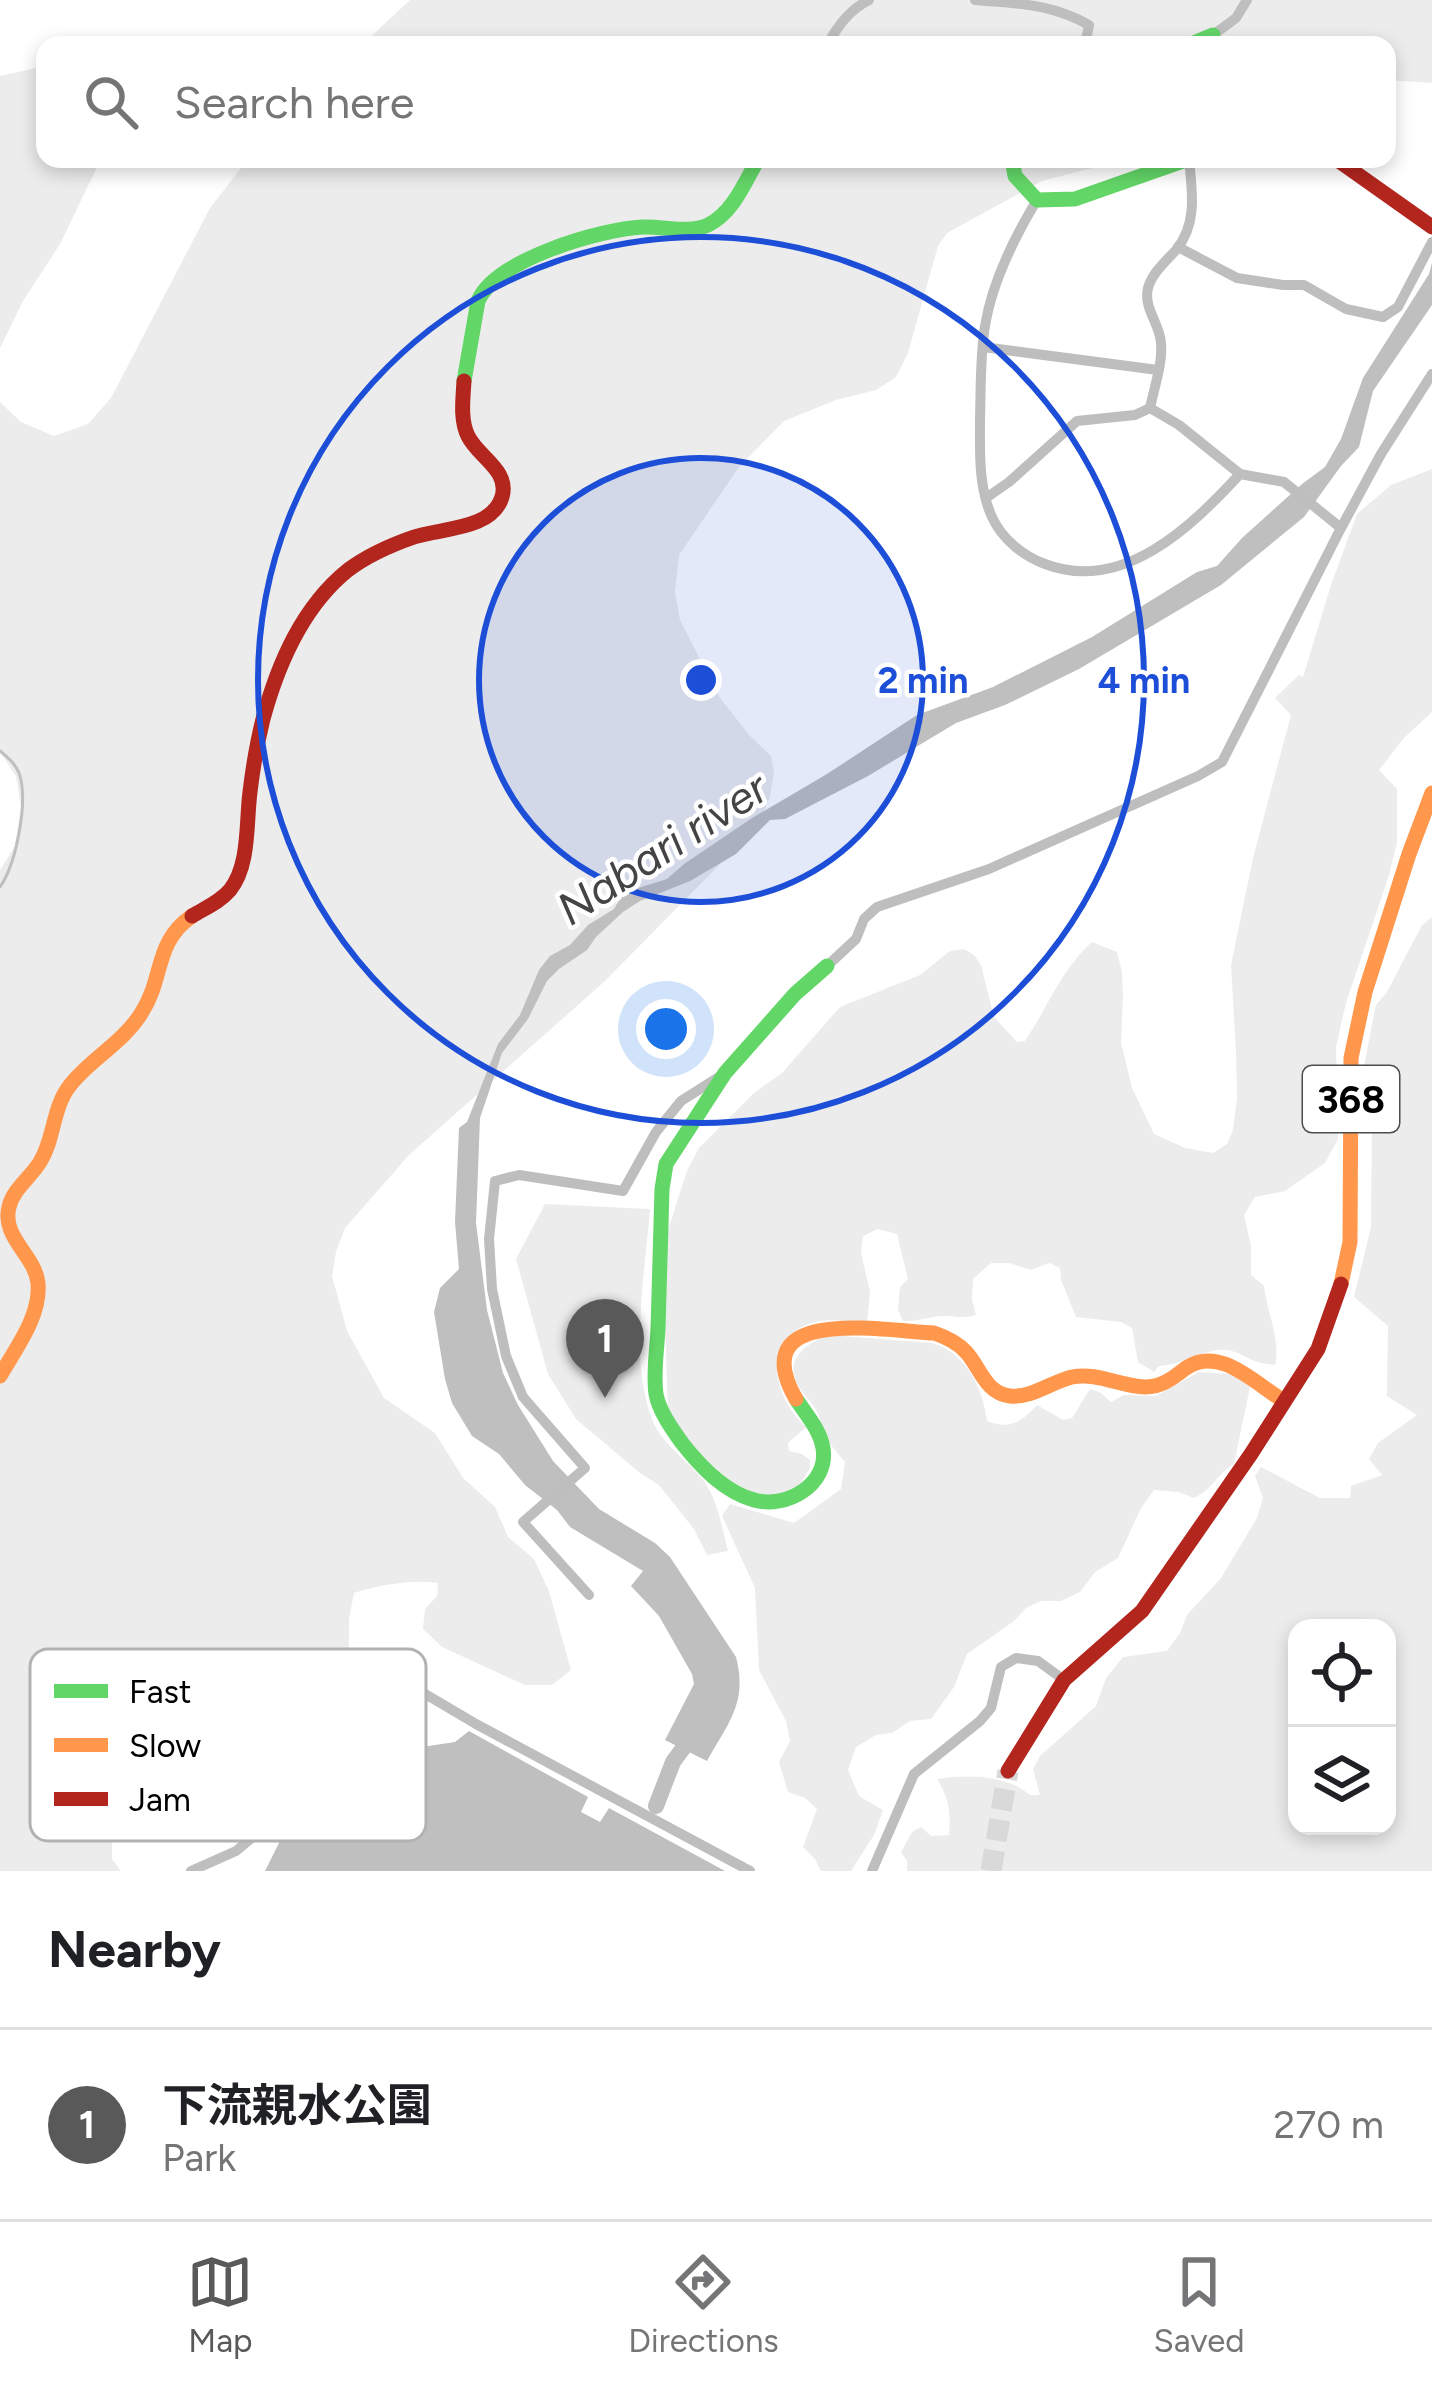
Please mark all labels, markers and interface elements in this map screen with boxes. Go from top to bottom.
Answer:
search box [36,36,1396,168]
icon: search [78,69,144,135]
text: Search here [174,75,414,129]
centre of rings [680,659,722,701]
text: 2 min [878,659,968,702]
text: 4 min [1098,659,1190,702]
water label: Nabari river [547,759,779,936]
your location [636,999,696,1059]
road number: 368 [1303,1066,1399,1132]
pin: 1 [566,1299,644,1398]
map controls [1288,1619,1396,1835]
button: locate [1288,1619,1396,1727]
legend [30,1649,426,1841]
text: Fast [129,1672,191,1711]
text: Slow [129,1726,201,1765]
button: layers [1288,1727,1396,1835]
text: Jam [129,1780,191,1819]
text: Nearby [48,1919,221,1980]
text: 下流親水公園 [162,2078,432,2132]
text: 1 [79,2101,95,2148]
text: 270 m [1273,2101,1384,2148]
text: Park [162,2134,236,2181]
tab: Map [187,2249,253,2360]
tab: Directions [628,2249,779,2360]
tab: Saved [1154,2249,1245,2360]

